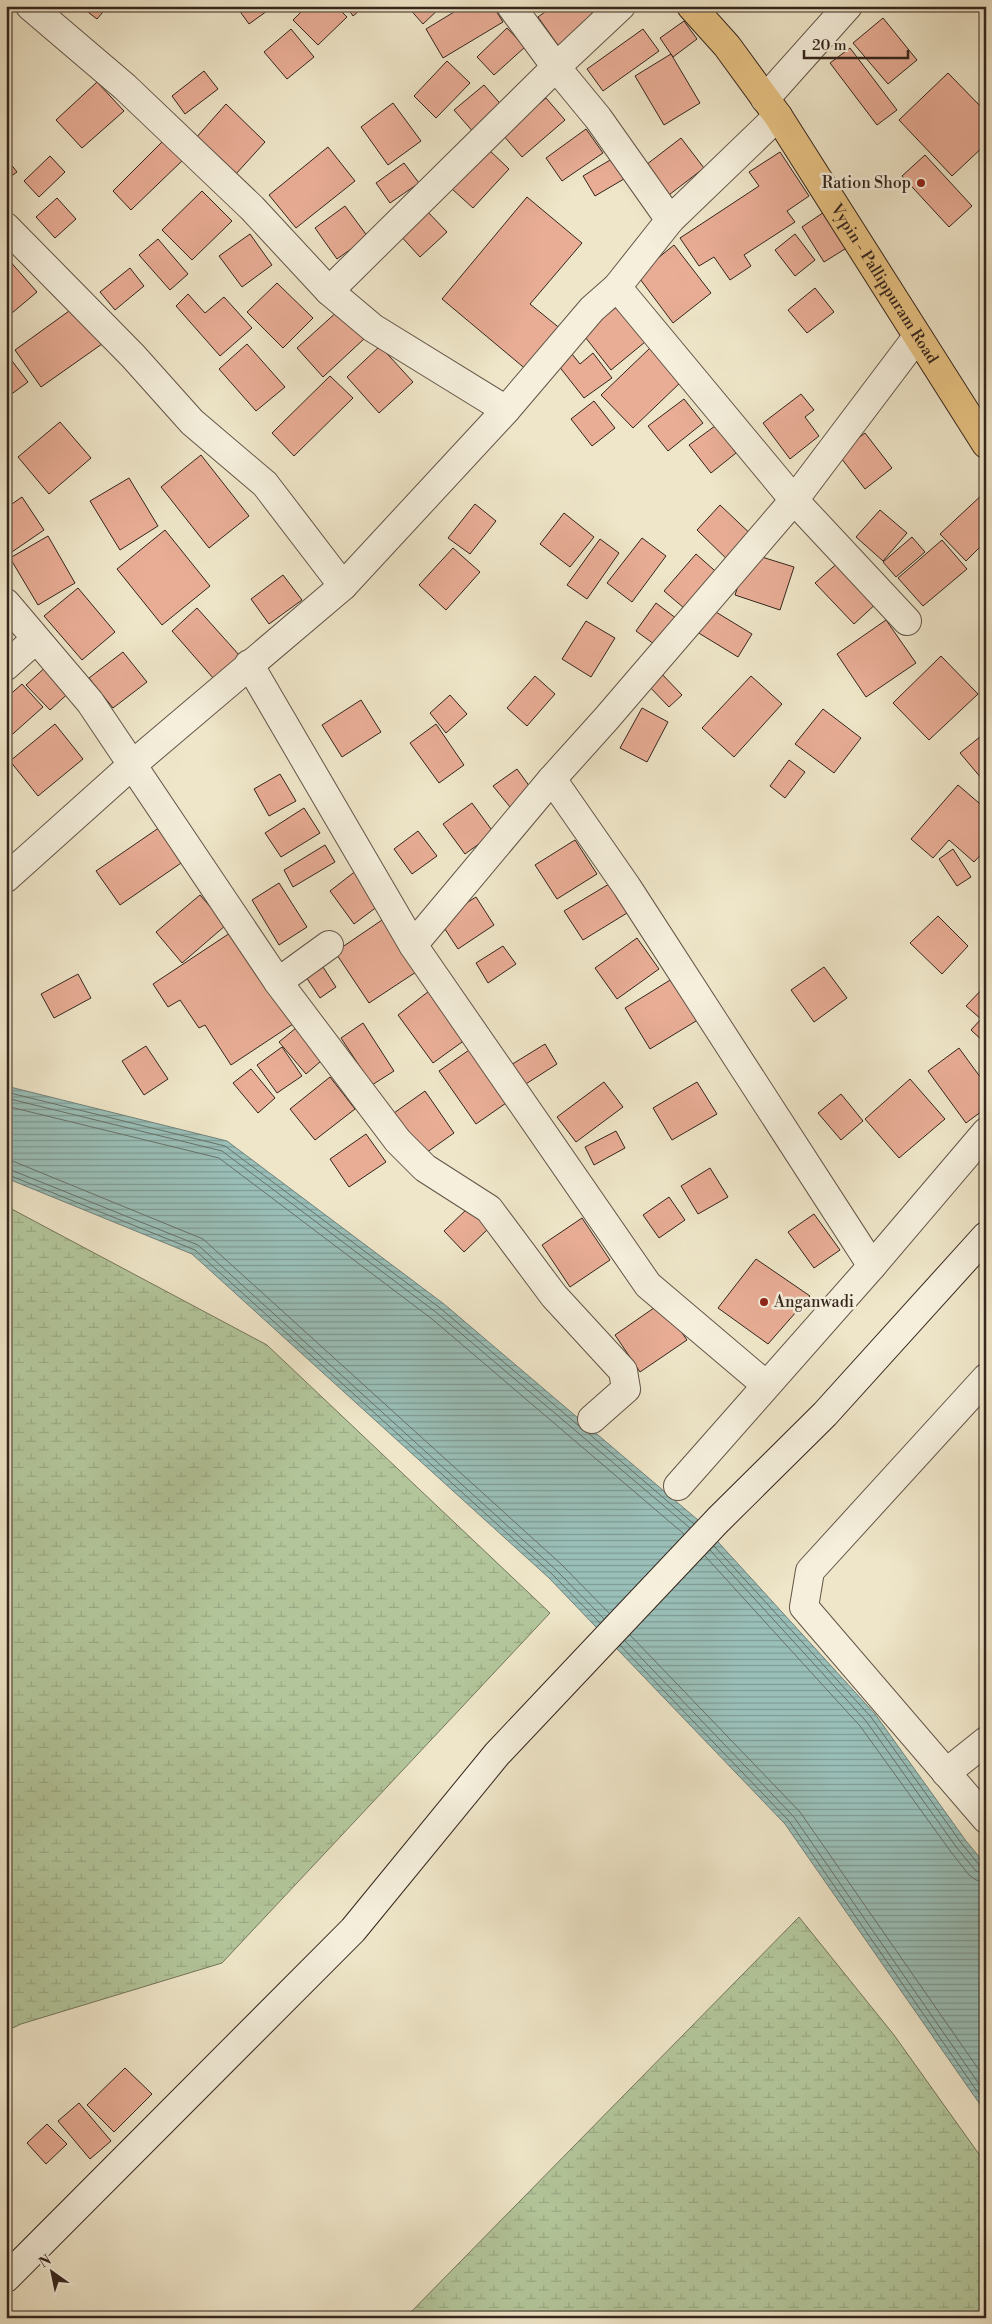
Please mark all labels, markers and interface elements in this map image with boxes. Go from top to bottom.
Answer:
scale bar [804,28,908,60]
text: 20 m [812,36,847,55]
place label: Ration Shop [822,173,911,193]
marker: Ration Shop [915,177,927,189]
street label: Vypin - Pallippuram Road [826,199,943,367]
place label: Anganwadi [773,1292,854,1312]
marker: Anganwadi [758,1296,770,1308]
north arrow [28,2246,78,2296]
text: N [36,2251,55,2273]

